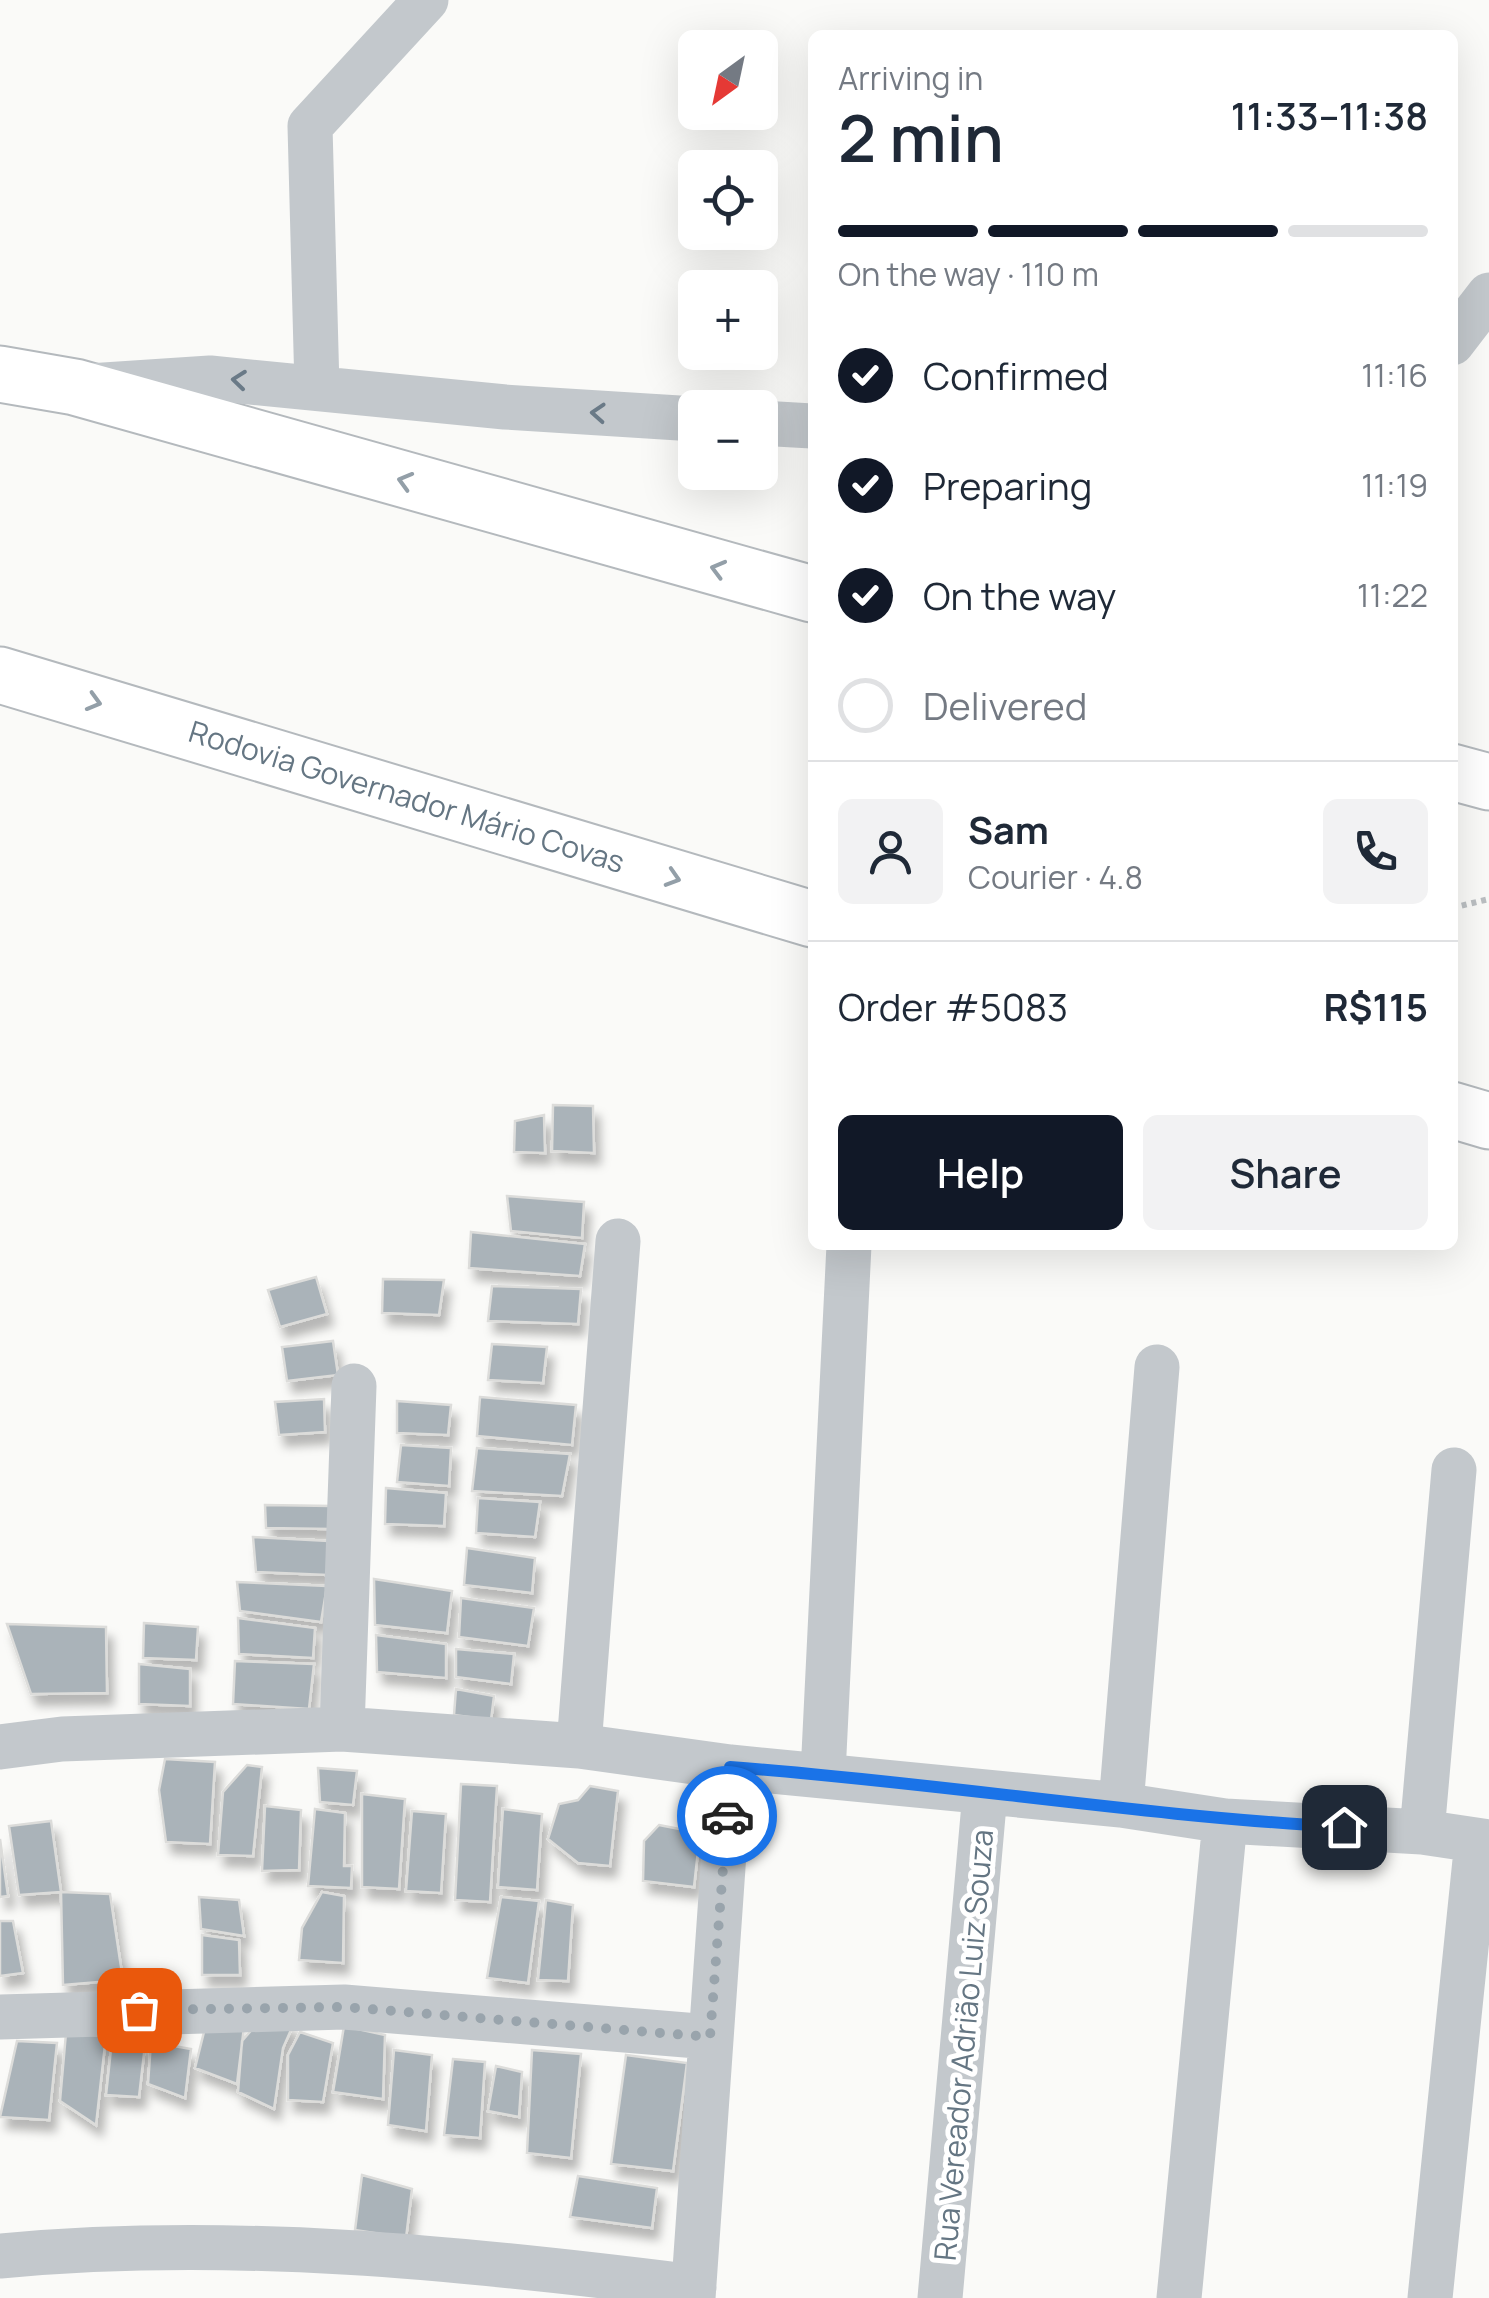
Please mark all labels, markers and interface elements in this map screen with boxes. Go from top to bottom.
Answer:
north arrow [678,30,778,130]
map controls [678,30,778,490]
text: Arriving in [838,56,983,100]
text: 11:33–11:38 [1231,89,1428,141]
text: 2 min [838,93,1004,182]
button: locate [678,150,778,250]
text: On the way · 110 m [838,252,1099,296]
button: + [678,270,778,370]
icon: check [838,348,893,403]
text: Confirmed [923,349,1109,401]
text: 11:16 [1361,353,1428,397]
one-way arrow [231,370,247,392]
button: − [678,390,778,490]
one-way arrow [589,403,605,424]
icon: check [838,458,893,513]
text: Preparing [923,459,1092,511]
text: 11:19 [1361,463,1428,507]
one-way arrow [397,472,415,493]
one-way arrow [710,560,727,581]
icon: check [838,568,893,623]
text: On the way [923,569,1116,621]
text: 11:22 [1357,573,1428,617]
text: Delivered [923,679,1087,731]
one-way arrow [85,690,102,711]
street label: Rodovia Governador Mário Covas [184,710,630,882]
button: person [838,799,943,904]
button: phone [1323,799,1428,904]
text: Sam [968,803,1049,855]
text: Courier · 4.8 [968,855,1143,899]
one-way arrow [663,866,680,887]
text: Order #5083 [838,980,1068,1032]
text: R$115 [1323,980,1428,1032]
button: Help [838,1115,1123,1230]
button: Share [1143,1115,1428,1230]
courier [677,1766,777,1866]
pin [1302,1785,1387,1870]
icon: car [700,1789,755,1844]
icon: home [1317,1800,1372,1855]
street label: Rua Vereador Adrião Luiz Souza [924,1828,1002,2262]
pin [97,1968,182,2053]
icon: bag [112,1983,167,2038]

